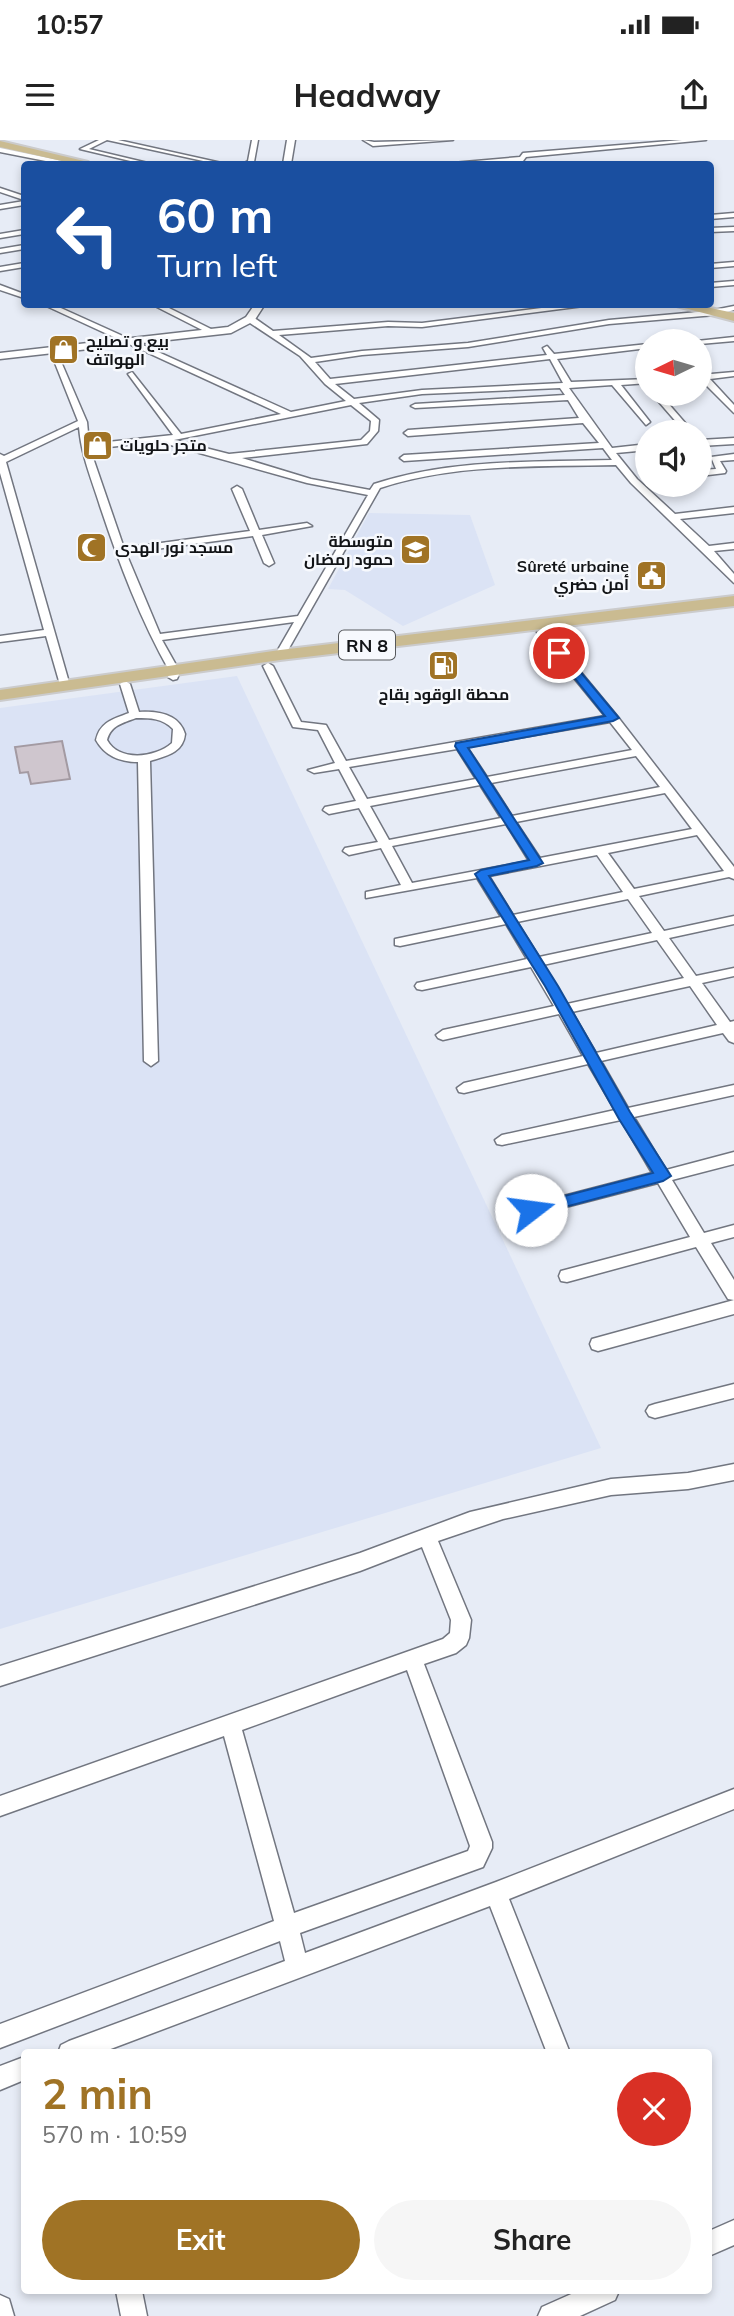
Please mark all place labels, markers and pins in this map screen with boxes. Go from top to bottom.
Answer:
place label: بيع و تصليح الهواتف [86,331,169,369]
shop icon: بيع و تصليح الهواتف [46,333,80,367]
shop icon: متجر حلويات [80,428,114,462]
place label: متجر حلويات [120,435,207,455]
mosque icon: مسجد نور الهدى [75,530,109,564]
place label: متوسطة حمود رمضان [304,531,393,569]
school or university icon: متوسطة حمود رمضان [399,533,433,567]
place label: مسجد نور الهدى [115,537,233,557]
place label: Sûreté urbaine أمن حضري [517,556,629,597]
public building icon: Sûreté urbaine أمن حضري [635,558,669,592]
pin [529,623,589,683]
fuel station icon: محطة الوقود بقاح [427,648,461,682]
place label: محطة الوقود بقاح [379,684,509,705]

